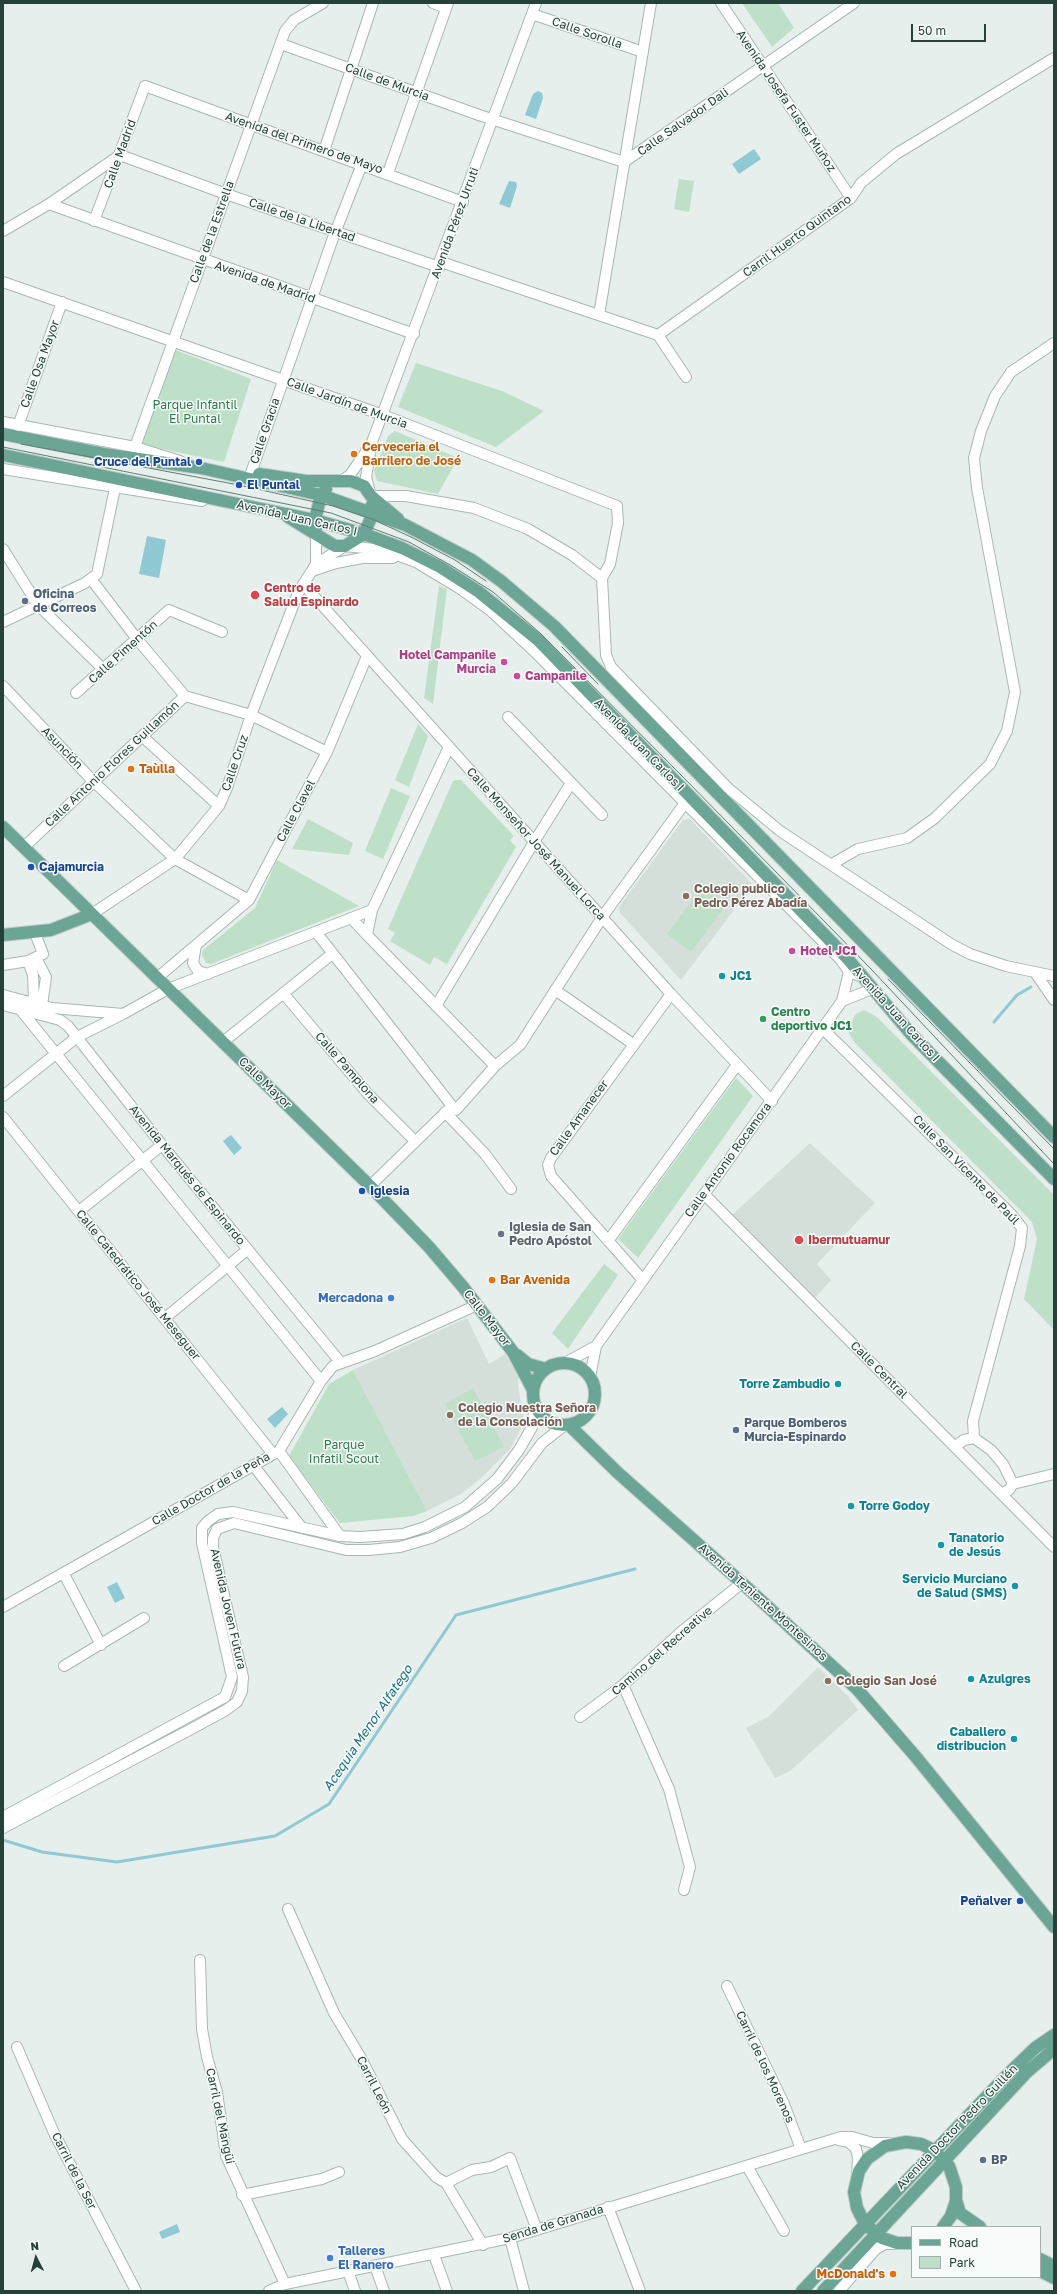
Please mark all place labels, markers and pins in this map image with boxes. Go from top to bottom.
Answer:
place label: Cerveceria el Barrilero de José [362,440,461,468]
marker: Cerveceria el Barrilero de José [349,449,359,459]
place label: Cruce del Puntal [94,455,191,469]
marker: Cruce del Puntal [194,457,204,467]
place label: El Puntal [247,478,300,492]
marker: El Puntal [234,480,244,490]
place label: Centro de Salud Espinardo [264,581,359,609]
place label: Oficina de Correos [33,587,96,615]
marker: Centro de Salud Espinardo [249,589,261,601]
marker: Oficina de Correos [20,596,30,606]
place label: Hotel Campanile Murcia [399,648,496,676]
marker: Hotel Campanile Murcia [499,657,509,667]
place label: Campanile [525,669,587,683]
marker: Campanile [512,671,522,681]
place label: Taùlla [139,762,175,776]
marker: Taùlla [126,764,136,774]
place label: Cajamurcia [39,860,104,874]
marker: Cajamurcia [26,862,36,872]
place label: Colegio publico Pedro Pérez Abadía [694,882,807,910]
marker: Colegio publico Pedro Pérez Abadía [681,891,691,901]
place label: Hotel JC1 [800,944,857,958]
marker: Hotel JC1 [787,946,797,956]
place label: JC1 [730,969,752,983]
marker: JC1 [717,971,727,981]
place label: Centro deportivo JC1 [771,1005,852,1033]
marker: Centro deportivo JC1 [758,1014,768,1024]
place label: Iglesia [370,1184,409,1198]
marker: Iglesia [357,1186,367,1196]
place label: Iglesia de San Pedro Apóstol [509,1220,592,1248]
marker: Iglesia de San Pedro Apóstol [496,1229,506,1239]
place label: Ibermutuamur [808,1233,890,1247]
marker: Ibermutuamur [793,1234,805,1246]
place label: Bar Avenida [500,1273,570,1287]
marker: Bar Avenida [487,1275,497,1285]
place label: Mercadona [318,1291,383,1305]
marker: Mercadona [386,1293,396,1303]
place label: Torre Zambudio [739,1377,830,1391]
marker: Torre Zambudio [833,1379,843,1389]
place label: Colegio Nuestra Señora de la Consolación [458,1401,596,1429]
marker: Colegio Nuestra Señora de la Consolación [445,1410,455,1420]
place label: Parque Bomberos Murcia-Espinardo [744,1416,847,1444]
marker: Parque Bomberos Murcia-Espinardo [731,1425,741,1435]
place label: Torre Godoy [859,1499,930,1513]
marker: Torre Godoy [846,1501,856,1511]
place label: Tanatorio de Jesús [949,1531,1004,1559]
marker: Tanatorio de Jesús [936,1540,946,1550]
place label: Servicio Murciano de Salud (SMS) [902,1572,1007,1600]
marker: Servicio Murciano de Salud (SMS) [1010,1581,1020,1591]
place label: Azulgres [979,1672,1031,1686]
place label: Colegio San José [836,1674,937,1688]
marker: Azulgres [966,1674,976,1684]
marker: Colegio San José [823,1676,833,1686]
place label: Caballero distribucion [937,1725,1006,1753]
marker: Caballero distribucion [1009,1734,1019,1744]
place label: Peñalver [960,1894,1012,1908]
marker: Peñalver [1015,1896,1025,1906]
place label: BP [991,2153,1007,2167]
marker: BP [978,2155,988,2165]
place label: Talleres El Ranero [338,2244,394,2272]
marker: Talleres El Ranero [325,2253,335,2263]
place label: McDonald's [816,2267,885,2281]
marker: McDonald's [888,2269,898,2279]

